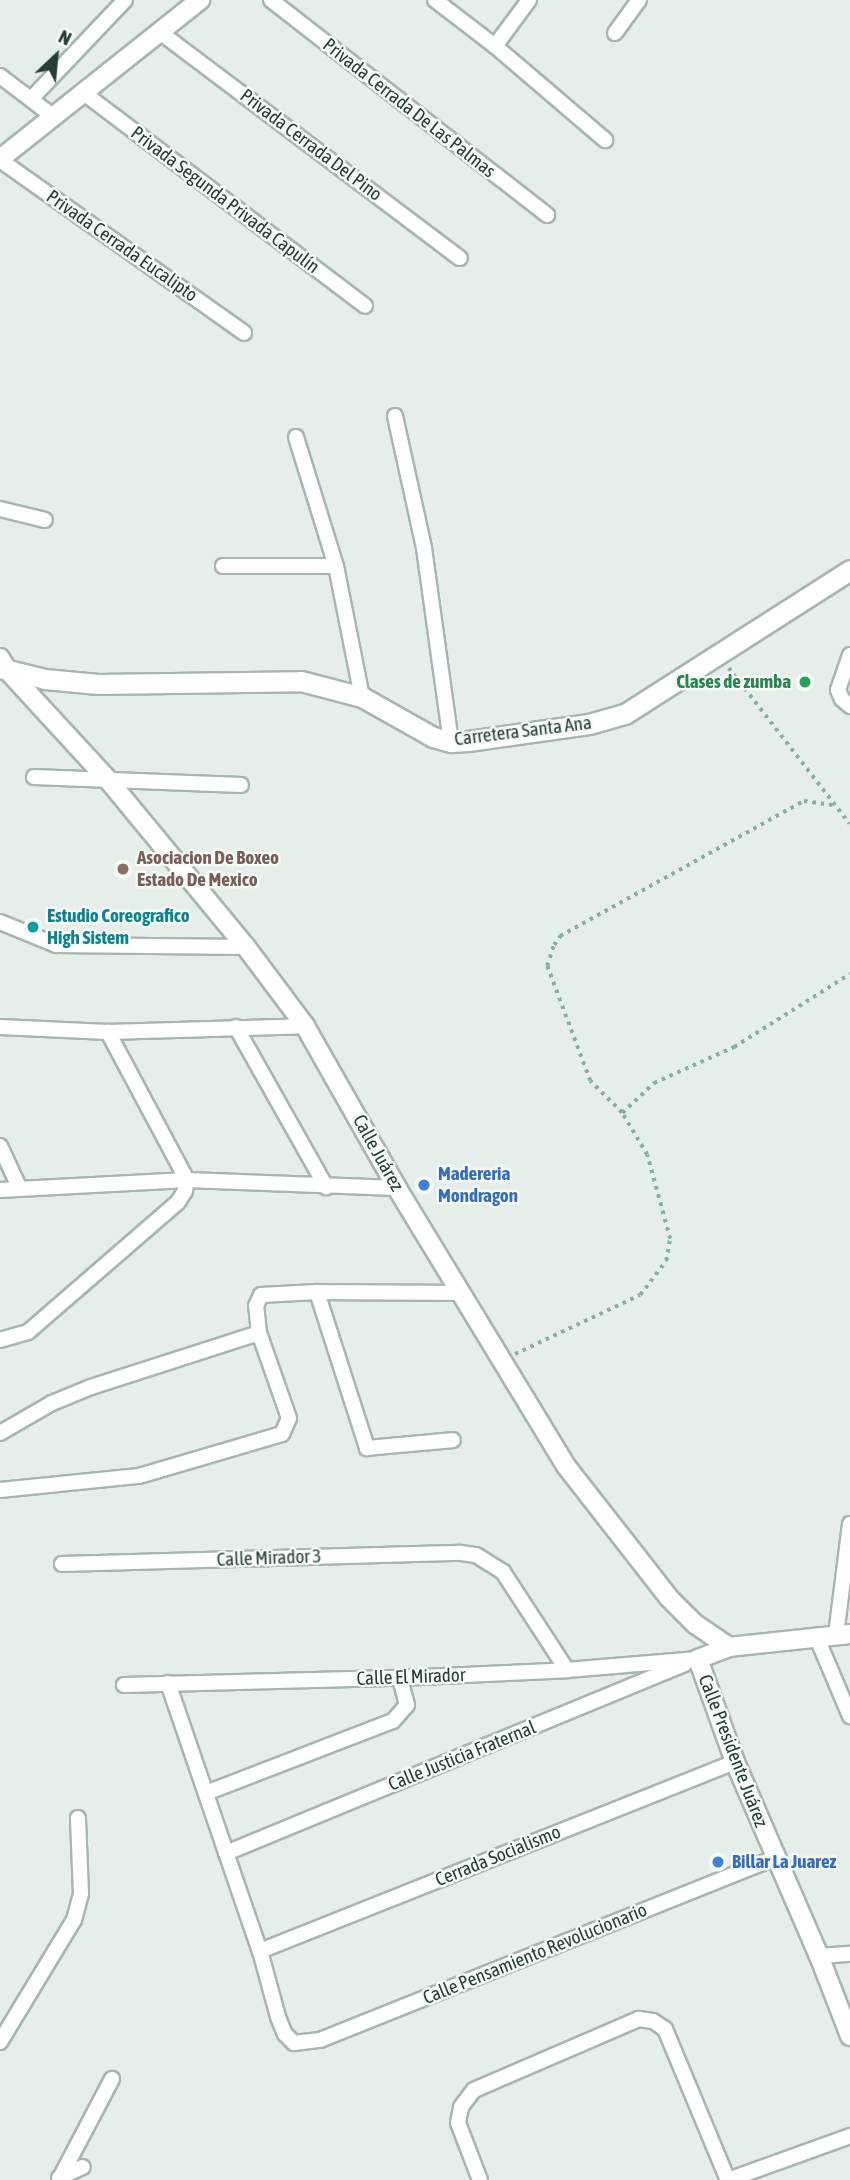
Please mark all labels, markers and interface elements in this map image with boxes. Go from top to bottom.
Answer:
north arrow [21,21,91,91]
text: N [55,25,75,49]
street label: Privada Cerrada De Las Palmas [318,33,500,183]
street label: Privada Cerrada Del Pino [236,84,386,206]
street label: Privada Segunda Privada Capulín [126,122,324,278]
street label: Privada Cerrada Eucalipto [42,185,202,307]
place label: Clases de zumba [676,671,791,693]
marker: Clases de zumba [797,674,813,690]
street label: Carretera Santa Ana [453,711,593,751]
place label: Asociacion De Boxeo Estado De Mexico [137,847,279,891]
marker: Asociacion De Boxeo Estado De Mexico [115,861,131,877]
place label: Estudio Coreografico High Sistem [47,905,190,949]
marker: Estudio Coreografico High Sistem [25,919,41,935]
street label: Calle Juárez [348,1111,408,1195]
place label: Madereria Mondragon [438,1163,518,1207]
marker: Madereria Mondragon [416,1177,432,1193]
street label: Calle Mirador 3 [216,1545,322,1571]
street label: Calle El Mirador [356,1664,466,1690]
street label: Calle Presidente Juárez [693,1671,773,1831]
street label: Calle Justicia Fraternal [385,1716,539,1796]
street label: Cerrada Socialismo [432,1820,564,1892]
place label: Billar La Juarez [732,1851,836,1873]
marker: Billar La Juarez [710,1854,726,1870]
street label: Calle Pensamiento Revolucionario [420,1899,650,2009]

